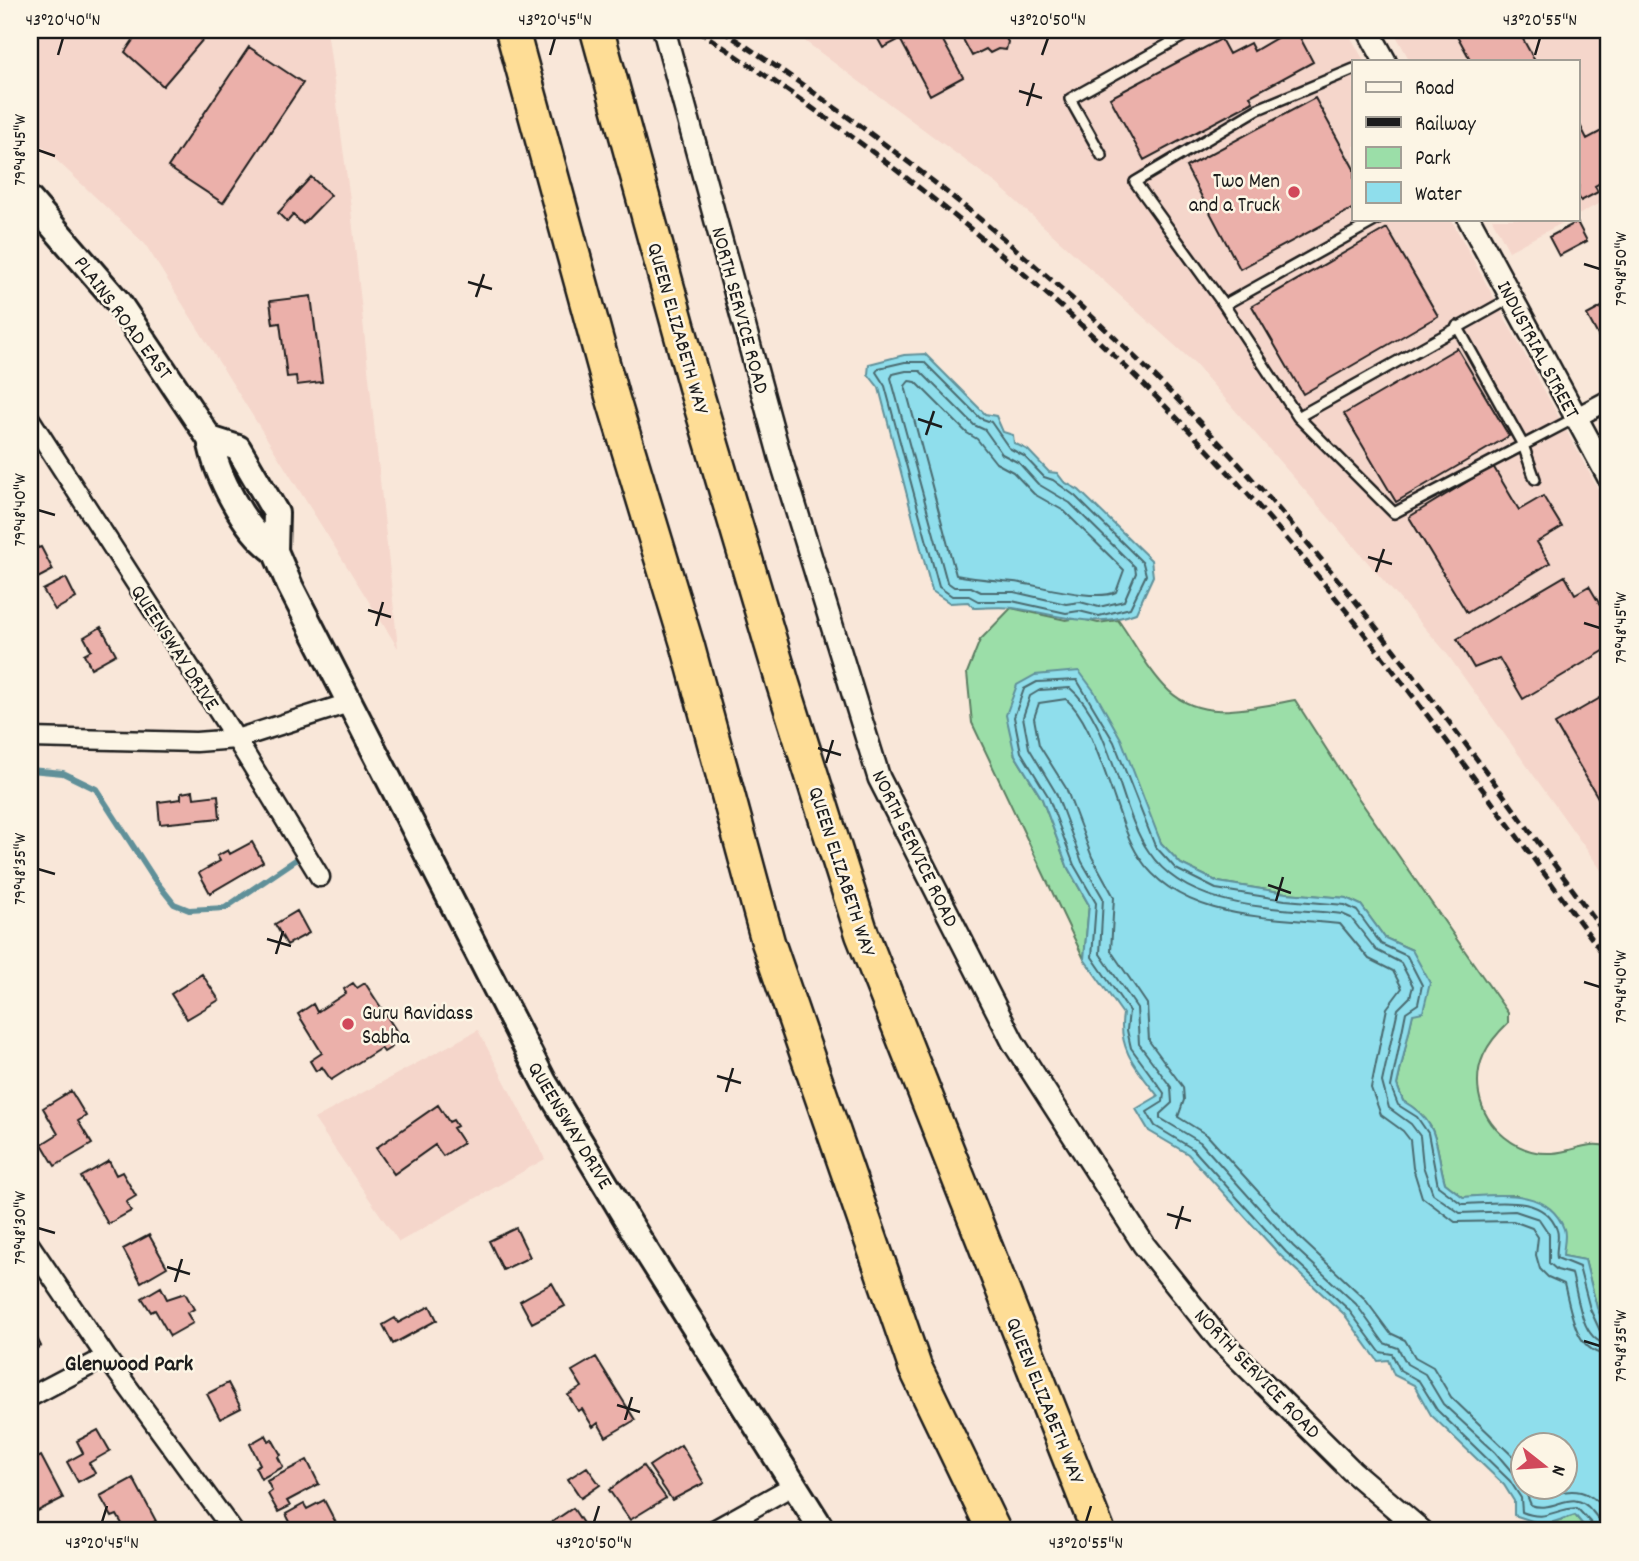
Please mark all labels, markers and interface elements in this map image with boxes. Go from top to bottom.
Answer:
text: 43°20'40"N [25,9,101,34]
text: 43°20'45"N [518,9,592,34]
text: 43°20'50"N [1010,9,1086,34]
text: 43°20'55"N [1503,9,1577,34]
legend [1352,60,1580,220]
text: Road [1415,75,1454,105]
text: Railway [1415,111,1476,141]
text: 79°48'45"W [9,113,34,186]
text: Park [1415,145,1451,175]
place label: Two Men and a Truck [1189,168,1280,222]
text: Water [1415,181,1462,211]
marker: Two Men and a Truck [1286,184,1302,200]
street label: NORTH SERVICE ROAD [701,224,775,398]
text: 79°48'50"W [1610,231,1635,306]
street label: QUEEN ELIZABETH WAY [637,240,715,419]
street label: PLAINS ROAD EAST [65,250,179,388]
street label: INDUSTRIAL STREET [1487,276,1586,425]
text: 79°48'40"W [9,473,34,547]
street label: QUEENSWAY DRIVE [122,580,226,718]
text: 79°48'45"W [1610,591,1635,664]
street label: NORTH SERVICE ROAD [862,766,964,933]
street label: QUEEN ELIZABETH WAY [799,783,882,962]
text: 79°48'35"W [9,832,34,905]
text: 79°48'40"W [1610,950,1635,1024]
place label: Guru Ravidass Sabha [362,1000,473,1054]
marker: Guru Ravidass Sabha [340,1016,356,1032]
street label: QUEENSWAY DRIVE [518,1057,619,1197]
text: 79°48'30"W [9,1190,34,1265]
street label: NORTH SERVICE ROAD [1185,1303,1326,1447]
text: 79°48'35"W [1610,1309,1635,1382]
street label: QUEEN ELIZABETH WAY [996,1314,1091,1490]
district label: Glenwood Park [65,1349,194,1382]
north arrow [1510,1432,1580,1502]
text: N [1543,1462,1571,1478]
text: 43°20'45"N [65,1532,139,1557]
text: 43°20'50"N [556,1532,632,1557]
text: 43°20'55"N [1049,1532,1123,1557]

